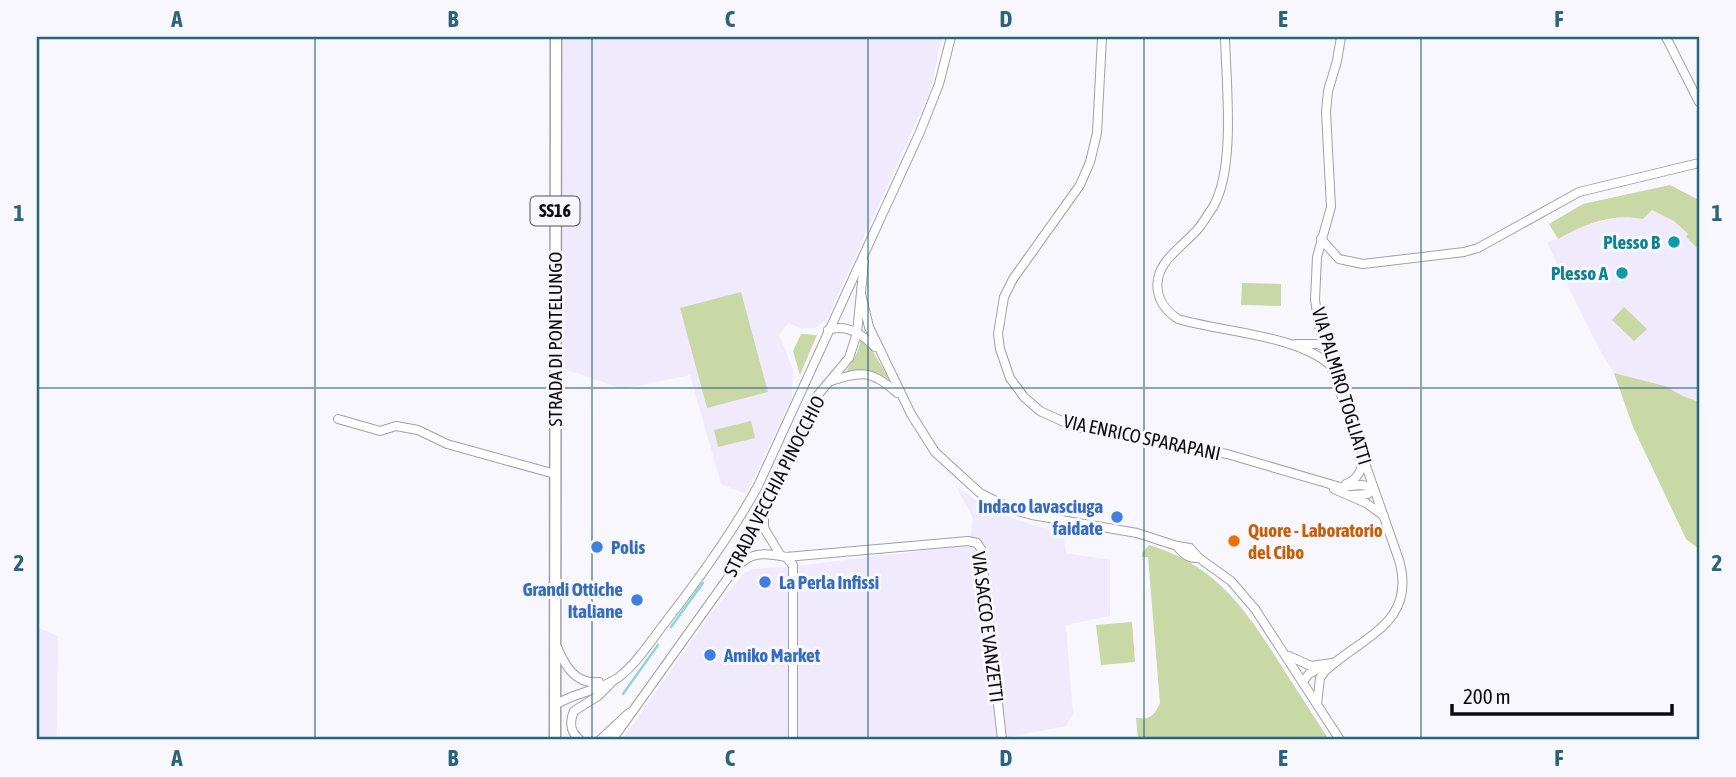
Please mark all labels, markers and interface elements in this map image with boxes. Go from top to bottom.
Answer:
text: A [170,6,183,32]
text: B [448,6,459,32]
text: C [725,6,736,32]
text: D [1000,6,1013,32]
text: E [1278,6,1288,32]
text: F [1554,6,1564,32]
road number: SS16 [530,196,580,226]
text: 1 [14,200,25,226]
text: 1 [1712,200,1723,226]
place label: Plesso B [1603,231,1660,253]
marker: Plesso B [1666,234,1682,250]
street label: STRADA DI PONTELUNGO [544,252,566,426]
place label: Plesso A [1551,262,1609,284]
marker: Plesso A [1614,265,1630,281]
street label: VIA PALMIRO TOGLIATTI [1308,305,1376,467]
street label: STRADA VECCHIA PINOCCHIO [719,392,829,580]
street label: VIA ENRICO SPARAPANI [1061,410,1223,464]
place label: Indaco lavasciuga faidate [978,495,1103,539]
marker: Indaco lavasciuga faidate [1109,509,1125,525]
place label: Quore - Laboratorio del Cibo [1248,519,1383,563]
marker: Quore - Laboratorio del Cibo [1226,533,1242,549]
place label: Polis [611,536,645,558]
marker: Polis [589,539,605,555]
text: 2 [14,550,24,576]
street label: VIA SACCO E VANZETTI [968,550,1008,704]
text: 2 [1712,550,1722,576]
place label: La Perla Infissi [779,571,879,593]
marker: La Perla Infissi [757,574,773,590]
place label: Grandi Ottiche Italiane [522,578,623,622]
marker: Grandi Ottiche Italiane [629,592,645,608]
place label: Amiko Market [723,644,821,666]
marker: Amiko Market [702,647,718,663]
scale bar [1452,672,1673,716]
text: 200 m [1463,684,1511,708]
text: A [170,745,183,771]
text: B [448,745,459,771]
text: C [725,745,736,771]
text: D [1000,745,1013,771]
text: E [1278,745,1288,771]
text: F [1554,745,1564,771]

